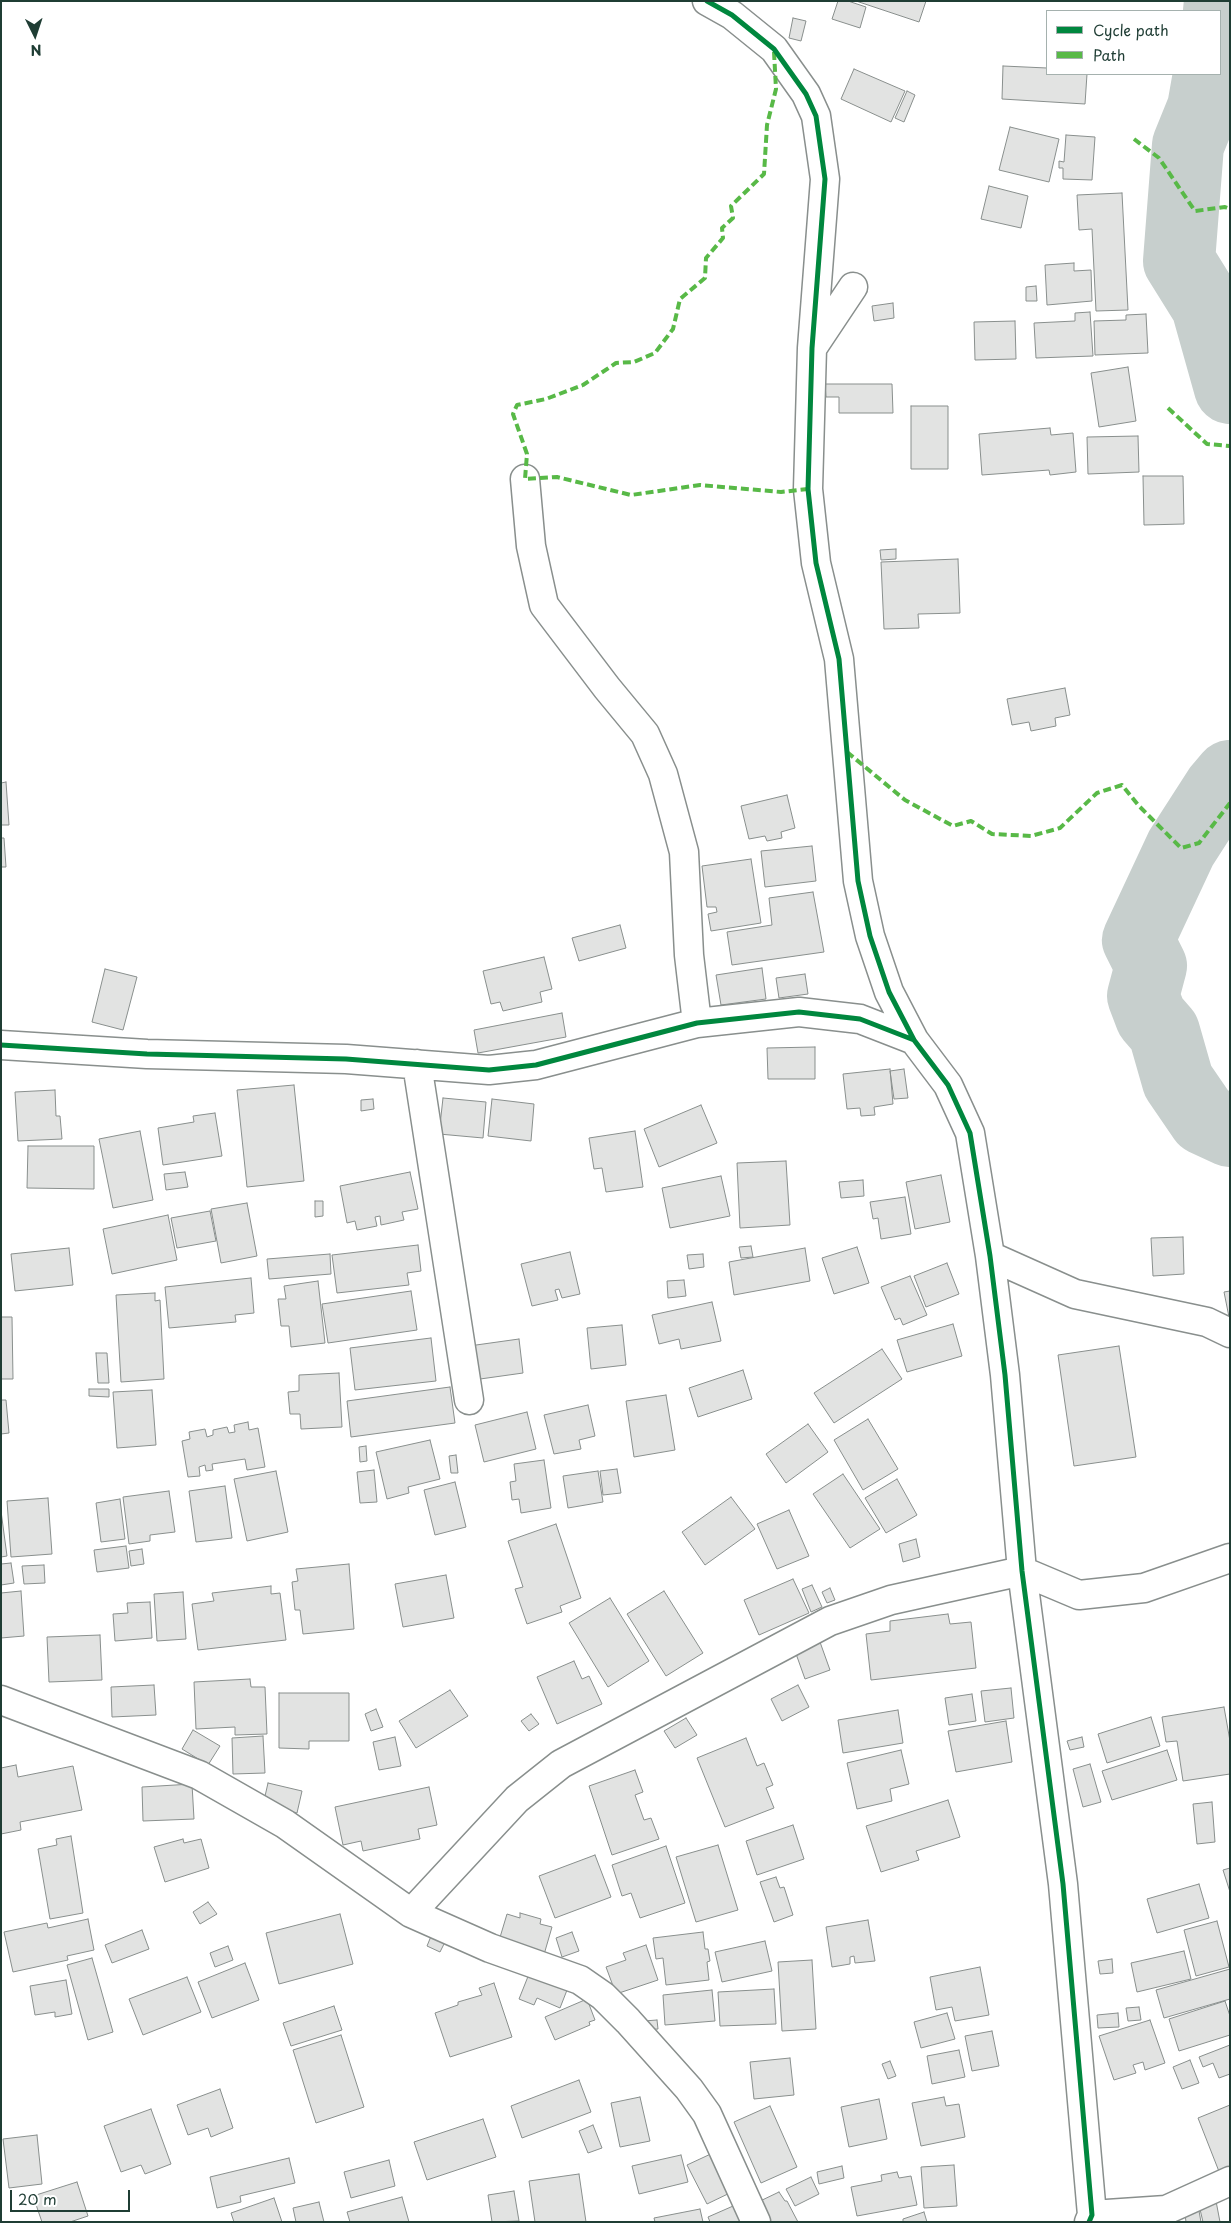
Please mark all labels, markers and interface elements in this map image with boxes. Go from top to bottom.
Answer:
north arrow [10,10,60,60]
legend [1046,10,1221,75]
text: Cycle path [1093,18,1169,41]
text: N [30,40,42,61]
text: Path [1093,43,1125,66]
scale bar [12,2180,132,2212]
text: 20 m [18,2187,57,2210]

